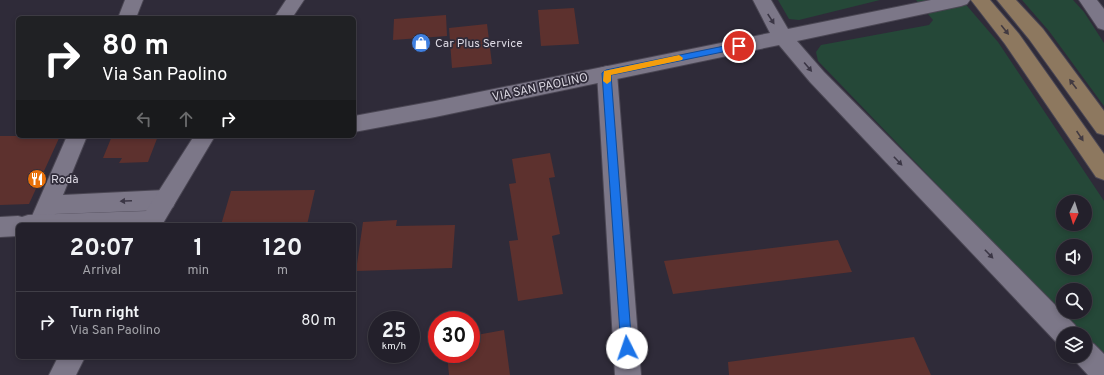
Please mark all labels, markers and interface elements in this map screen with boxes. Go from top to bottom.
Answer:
one-way arrow [768,13,775,25]
one-way arrow [1000,25,1009,36]
text: 80 m [102,29,169,65]
pin [722,29,756,63]
icon: right [36,32,88,84]
shop icon: Car Plus Service [410,32,432,54]
icon: arrive [728,35,750,57]
place label: Car Plus Service [435,36,523,52]
one-way arrow [804,62,813,72]
text: Via San Paolino [102,64,227,87]
street label: VIA SAN PAOLINO [491,70,590,106]
one-way arrow [1069,79,1077,89]
icon: left [133,108,155,130]
icon: ahead [175,108,197,130]
icon: right [217,108,239,130]
one-way arrow [1076,131,1084,141]
one-way arrow [893,156,903,166]
restaurant icon: Rodà [26,168,48,190]
place label: Rodà [51,172,79,188]
north arrow [1056,195,1092,231]
map controls [1056,195,1092,363]
one-way arrow [120,198,132,205]
text: 20:07 [69,234,134,264]
text: 1 [193,234,203,264]
text: 120 [262,234,303,264]
button: sound [1056,239,1092,275]
one-way arrow [984,249,993,259]
text: Arrival [82,263,121,279]
text: min [187,263,209,279]
text: m [277,263,288,279]
button: search [1056,283,1092,319]
text: Turn right [70,304,139,323]
icon: right [36,311,58,333]
speed limit sign: 30 [428,311,480,363]
text: 80 m [301,312,336,331]
text: 25 [382,319,406,345]
text: Via San Paolino [70,323,161,339]
position arrow [606,327,648,369]
button: layers [1056,327,1092,363]
text: km/h [382,340,406,353]

